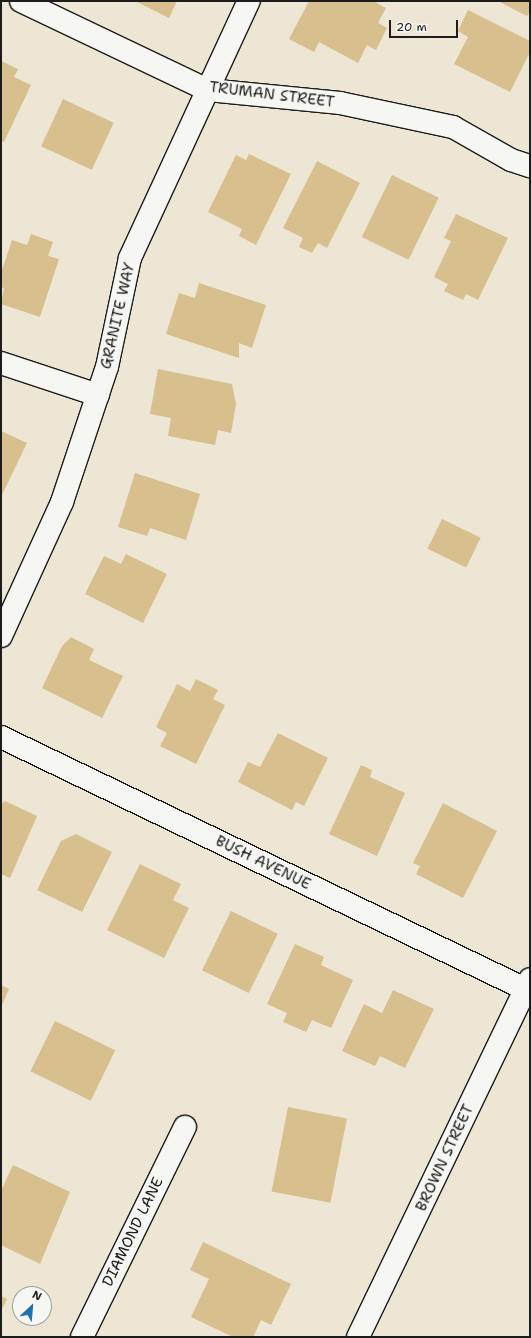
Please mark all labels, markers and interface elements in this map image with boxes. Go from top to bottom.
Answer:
scale bar [391,12,460,38]
text: 20 m [396,19,427,35]
street label: TRUMAN STREET [208,78,336,112]
street label: GRANITE WAY [97,261,139,371]
street label: BUSH AVENUE [212,832,314,894]
street label: BROWN STREET [412,1102,478,1214]
street label: DIAMOND LANE [99,1174,167,1290]
north arrow [12,1286,52,1326]
text: N [30,1287,44,1304]

